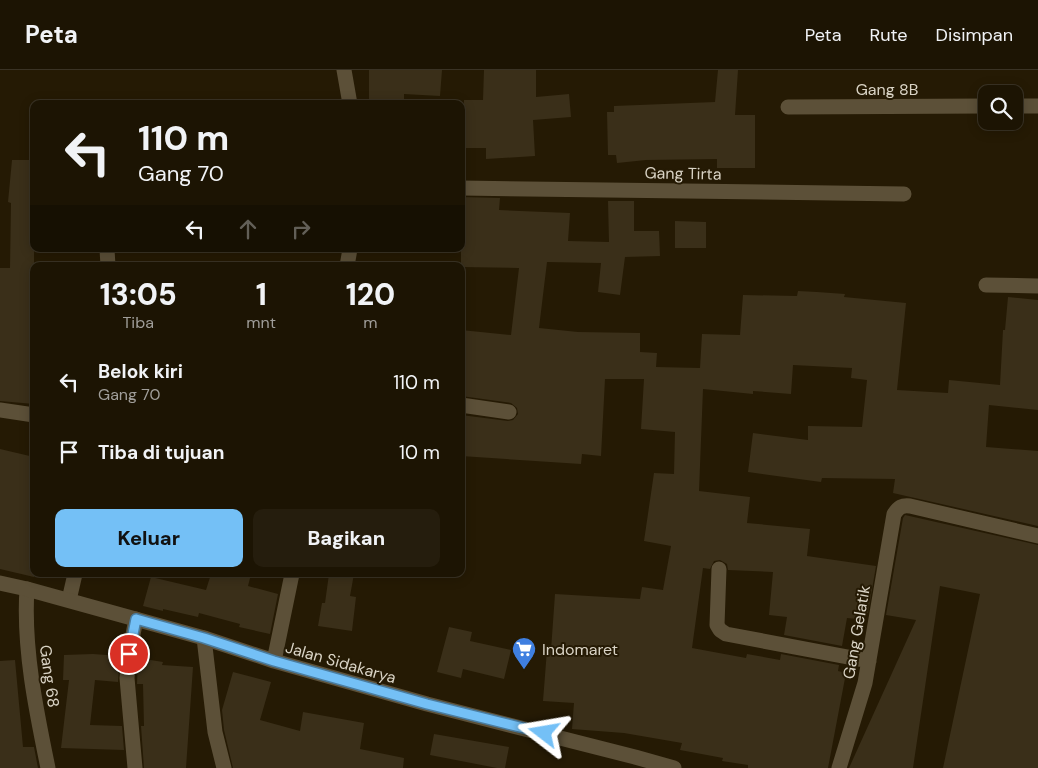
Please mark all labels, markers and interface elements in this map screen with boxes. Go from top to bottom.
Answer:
text: Peta [25,19,78,50]
text: Peta [805,23,841,47]
text: Rute [869,23,908,47]
text: Disimpan [936,23,1013,47]
street label: Gang 8B [856,79,918,100]
map controls [978,85,1023,130]
button: search [978,85,1023,130]
text: 110 m [138,115,229,161]
icon: left [55,120,120,185]
text: Gang 70 [138,159,224,188]
street label: Gang Tirta [644,162,722,185]
icon: left [181,215,209,243]
icon: ahead [234,215,262,243]
icon: right [287,215,315,243]
text: 13:05 [100,275,177,314]
text: 1 [256,275,267,314]
text: 120 [346,275,395,314]
text: Tiba [122,312,154,333]
text: mnt [246,312,276,333]
text: m [363,312,378,333]
text: Belok kiri [98,359,183,384]
icon: left [55,368,83,396]
text: 110 m [393,370,440,395]
text: Gang 70 [98,384,160,405]
icon: arrive [55,438,83,466]
text: Tiba di tujuan [98,440,224,465]
text: 10 m [399,440,440,465]
button: Keluar [55,509,243,567]
button: Bagikan [253,509,440,567]
street label: Gang Gelatik [838,584,875,681]
pin [108,633,150,675]
supermarket icon: Indomaret [511,636,537,670]
street label: Jalan Sidakarya [283,637,399,688]
place label: Indomaret [542,639,618,660]
icon: arrive [115,640,143,668]
street label: Gang 68 [35,643,64,709]
position arrow [517,706,569,758]

